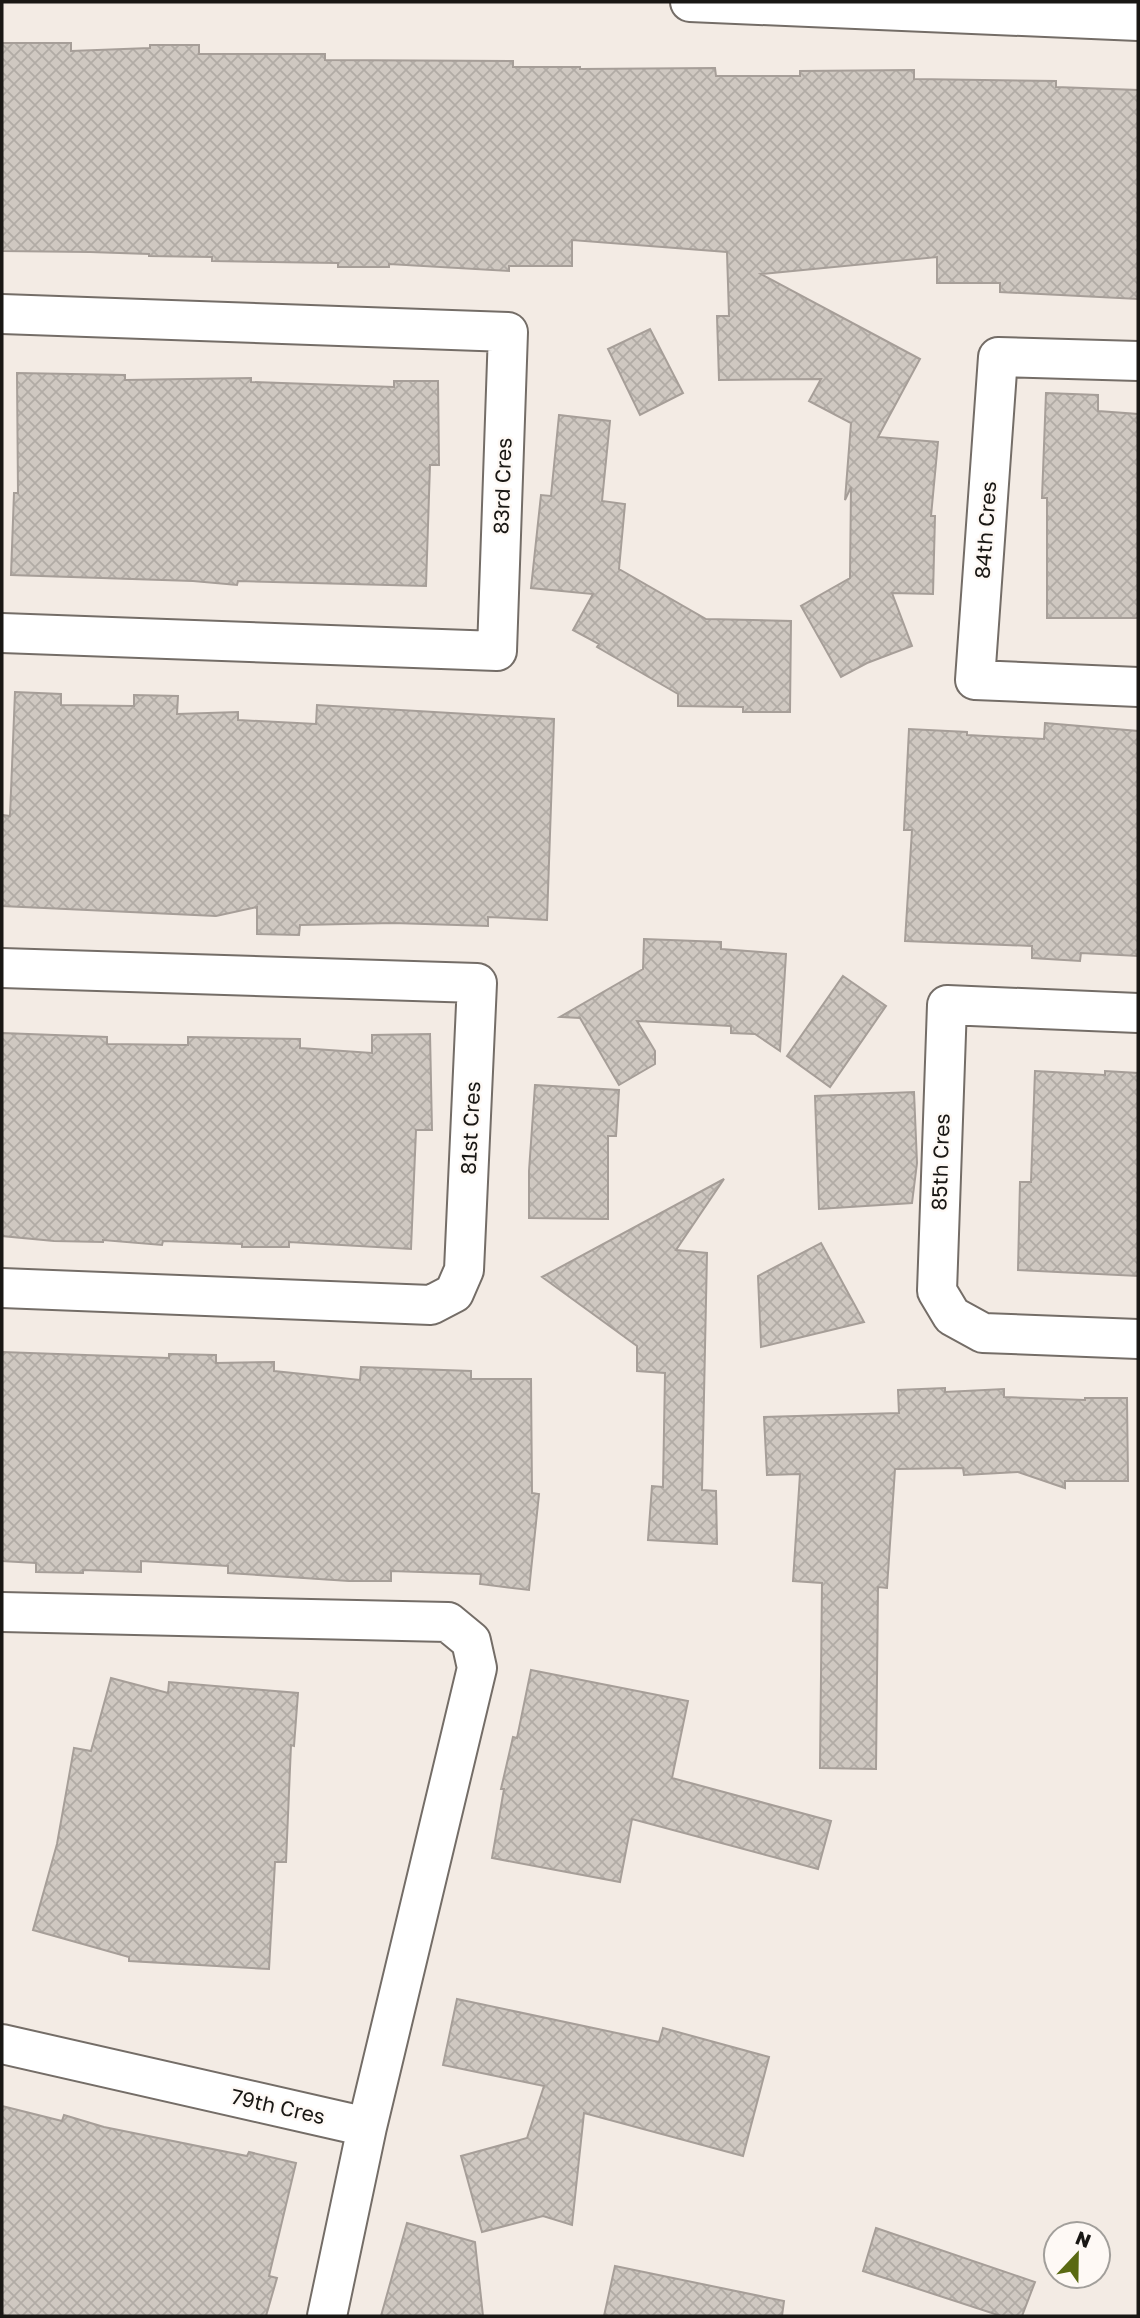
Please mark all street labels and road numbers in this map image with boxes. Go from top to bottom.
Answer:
street label: 83rd Cres [487,437,517,535]
street label: 84th Cres [969,480,1001,580]
street label: 81st Cres [455,1081,485,1175]
street label: 85th Cres [925,1113,955,1211]
street label: 79th Cres [229,2083,328,2129]

